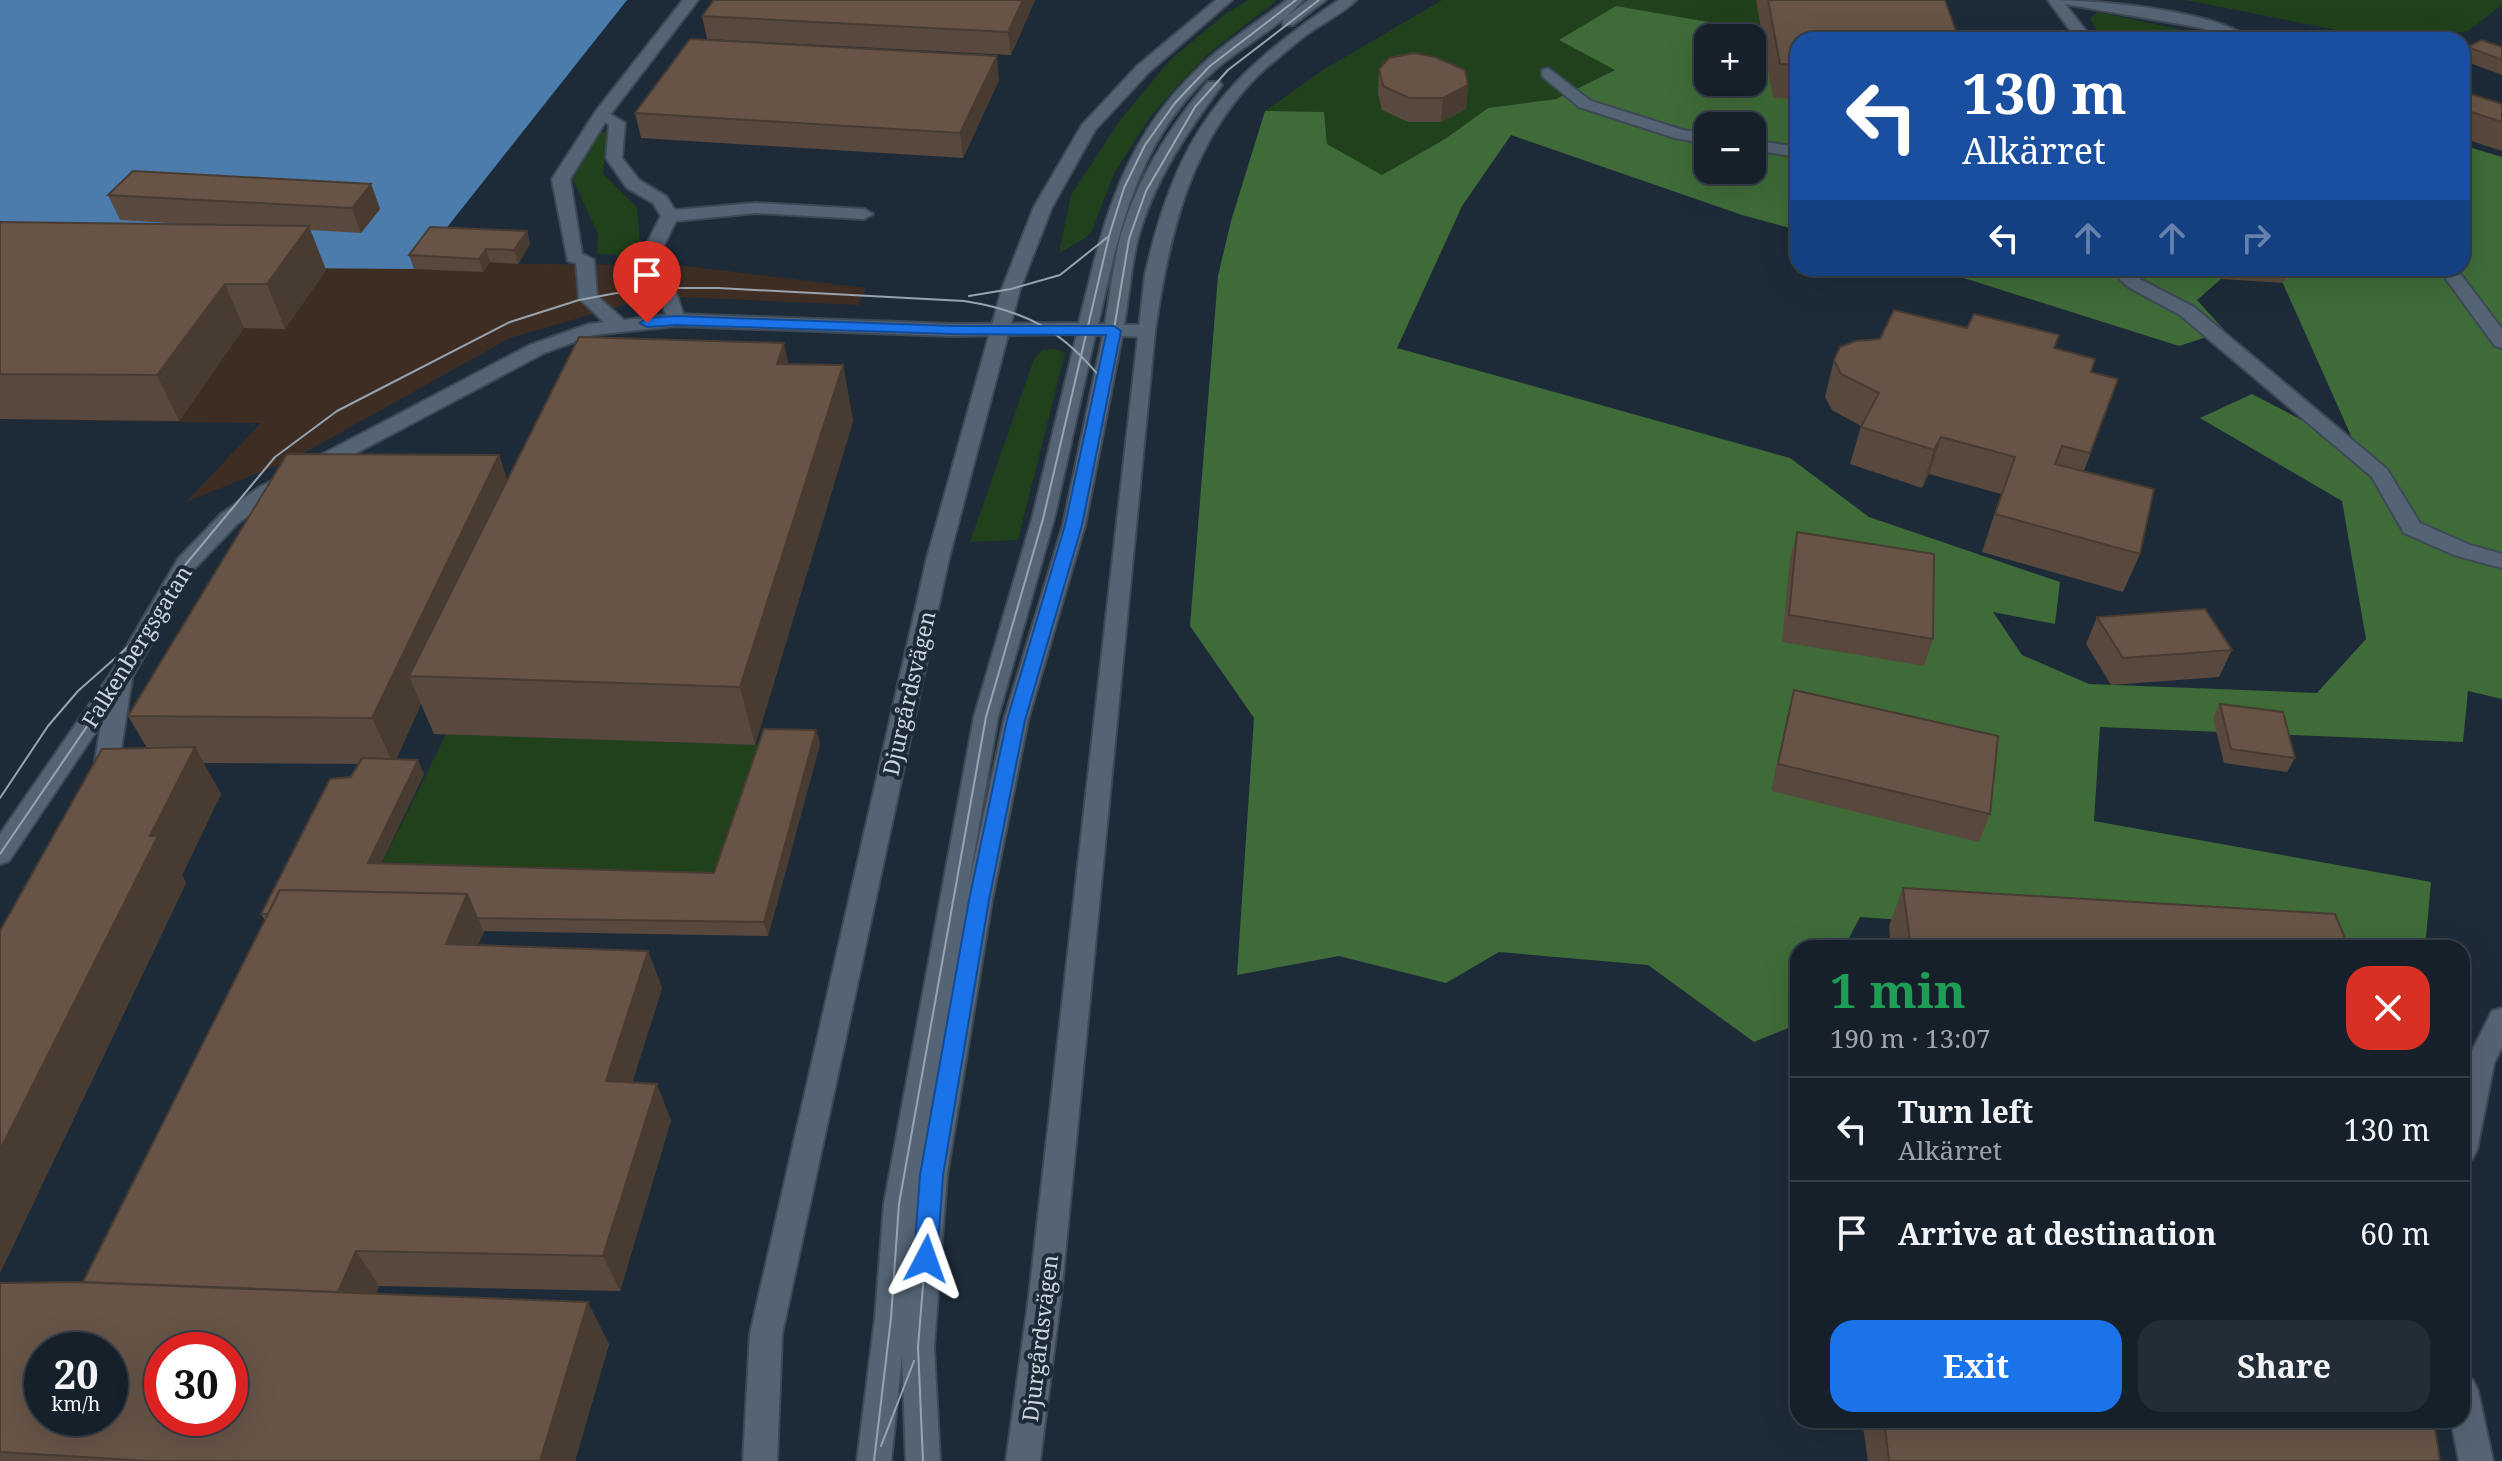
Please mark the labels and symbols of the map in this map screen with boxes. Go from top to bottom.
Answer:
pin [613,241,681,323]
street label: Falkenbergsgatan [74,559,198,733]
street label: Djurgårdsvägen [875,608,941,778]
position arrow [884,1217,968,1301]
street label: Djurgårdsvägen [1014,1253,1064,1423]
speed limit sign: 30 [144,1332,248,1436]

